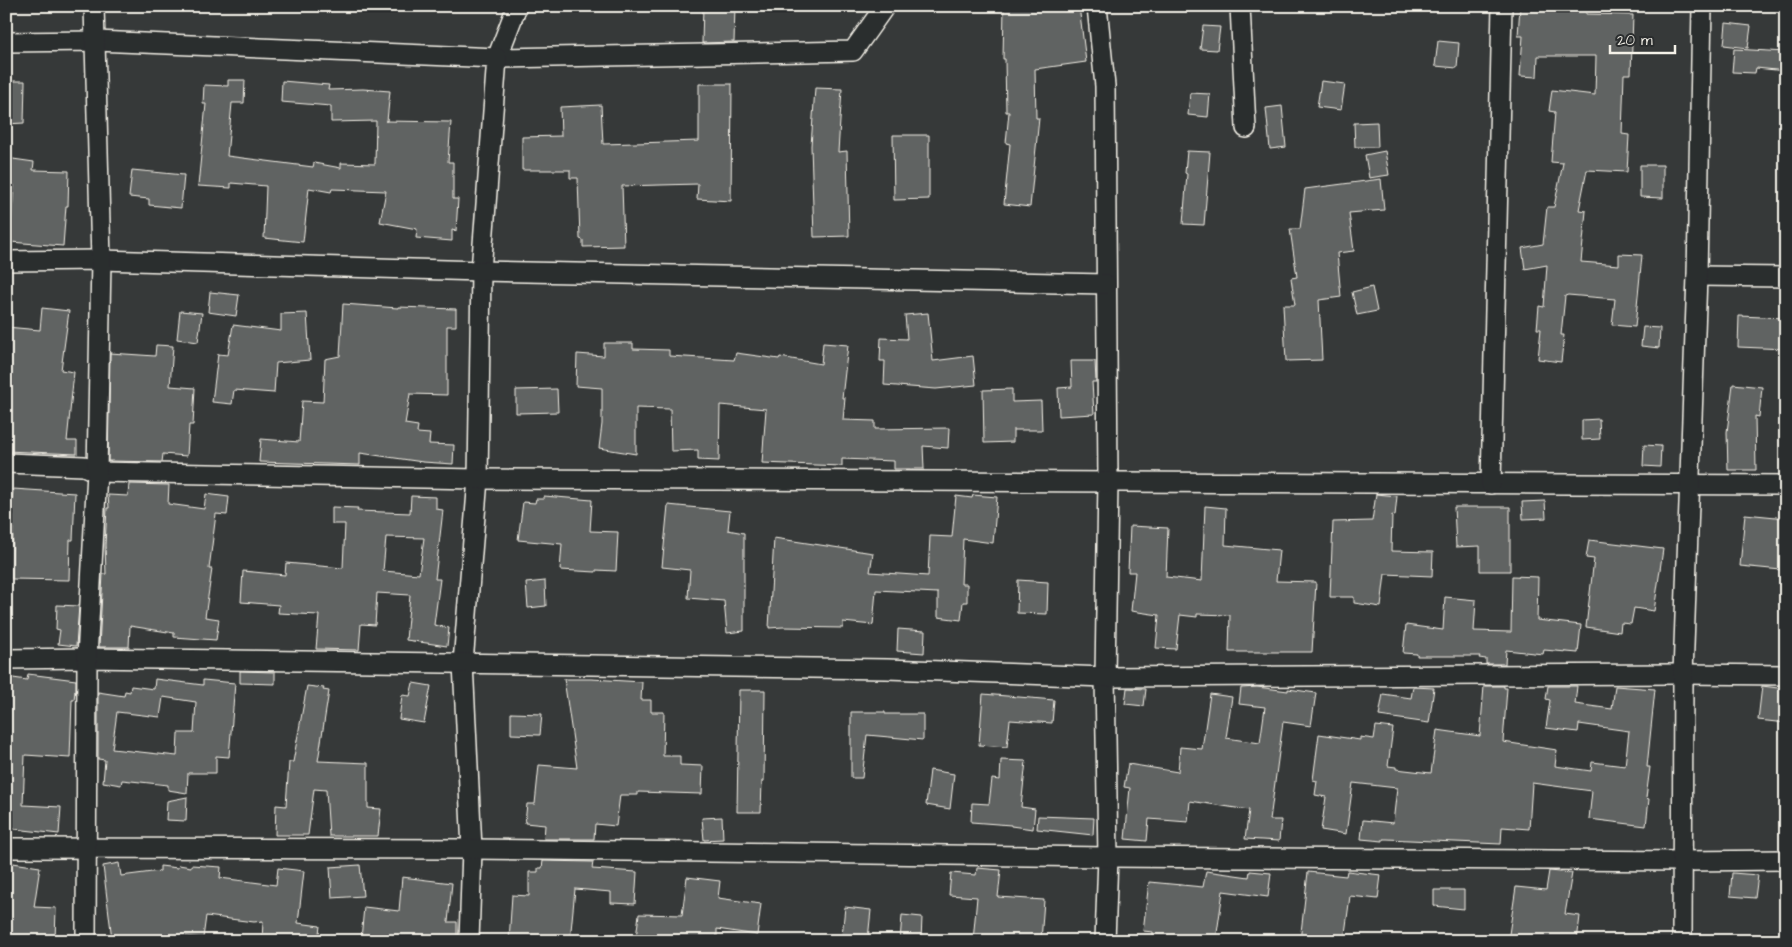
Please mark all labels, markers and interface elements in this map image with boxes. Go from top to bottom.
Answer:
scale bar [1610,22,1674,54]
text: 20 m [1617,30,1653,51]

